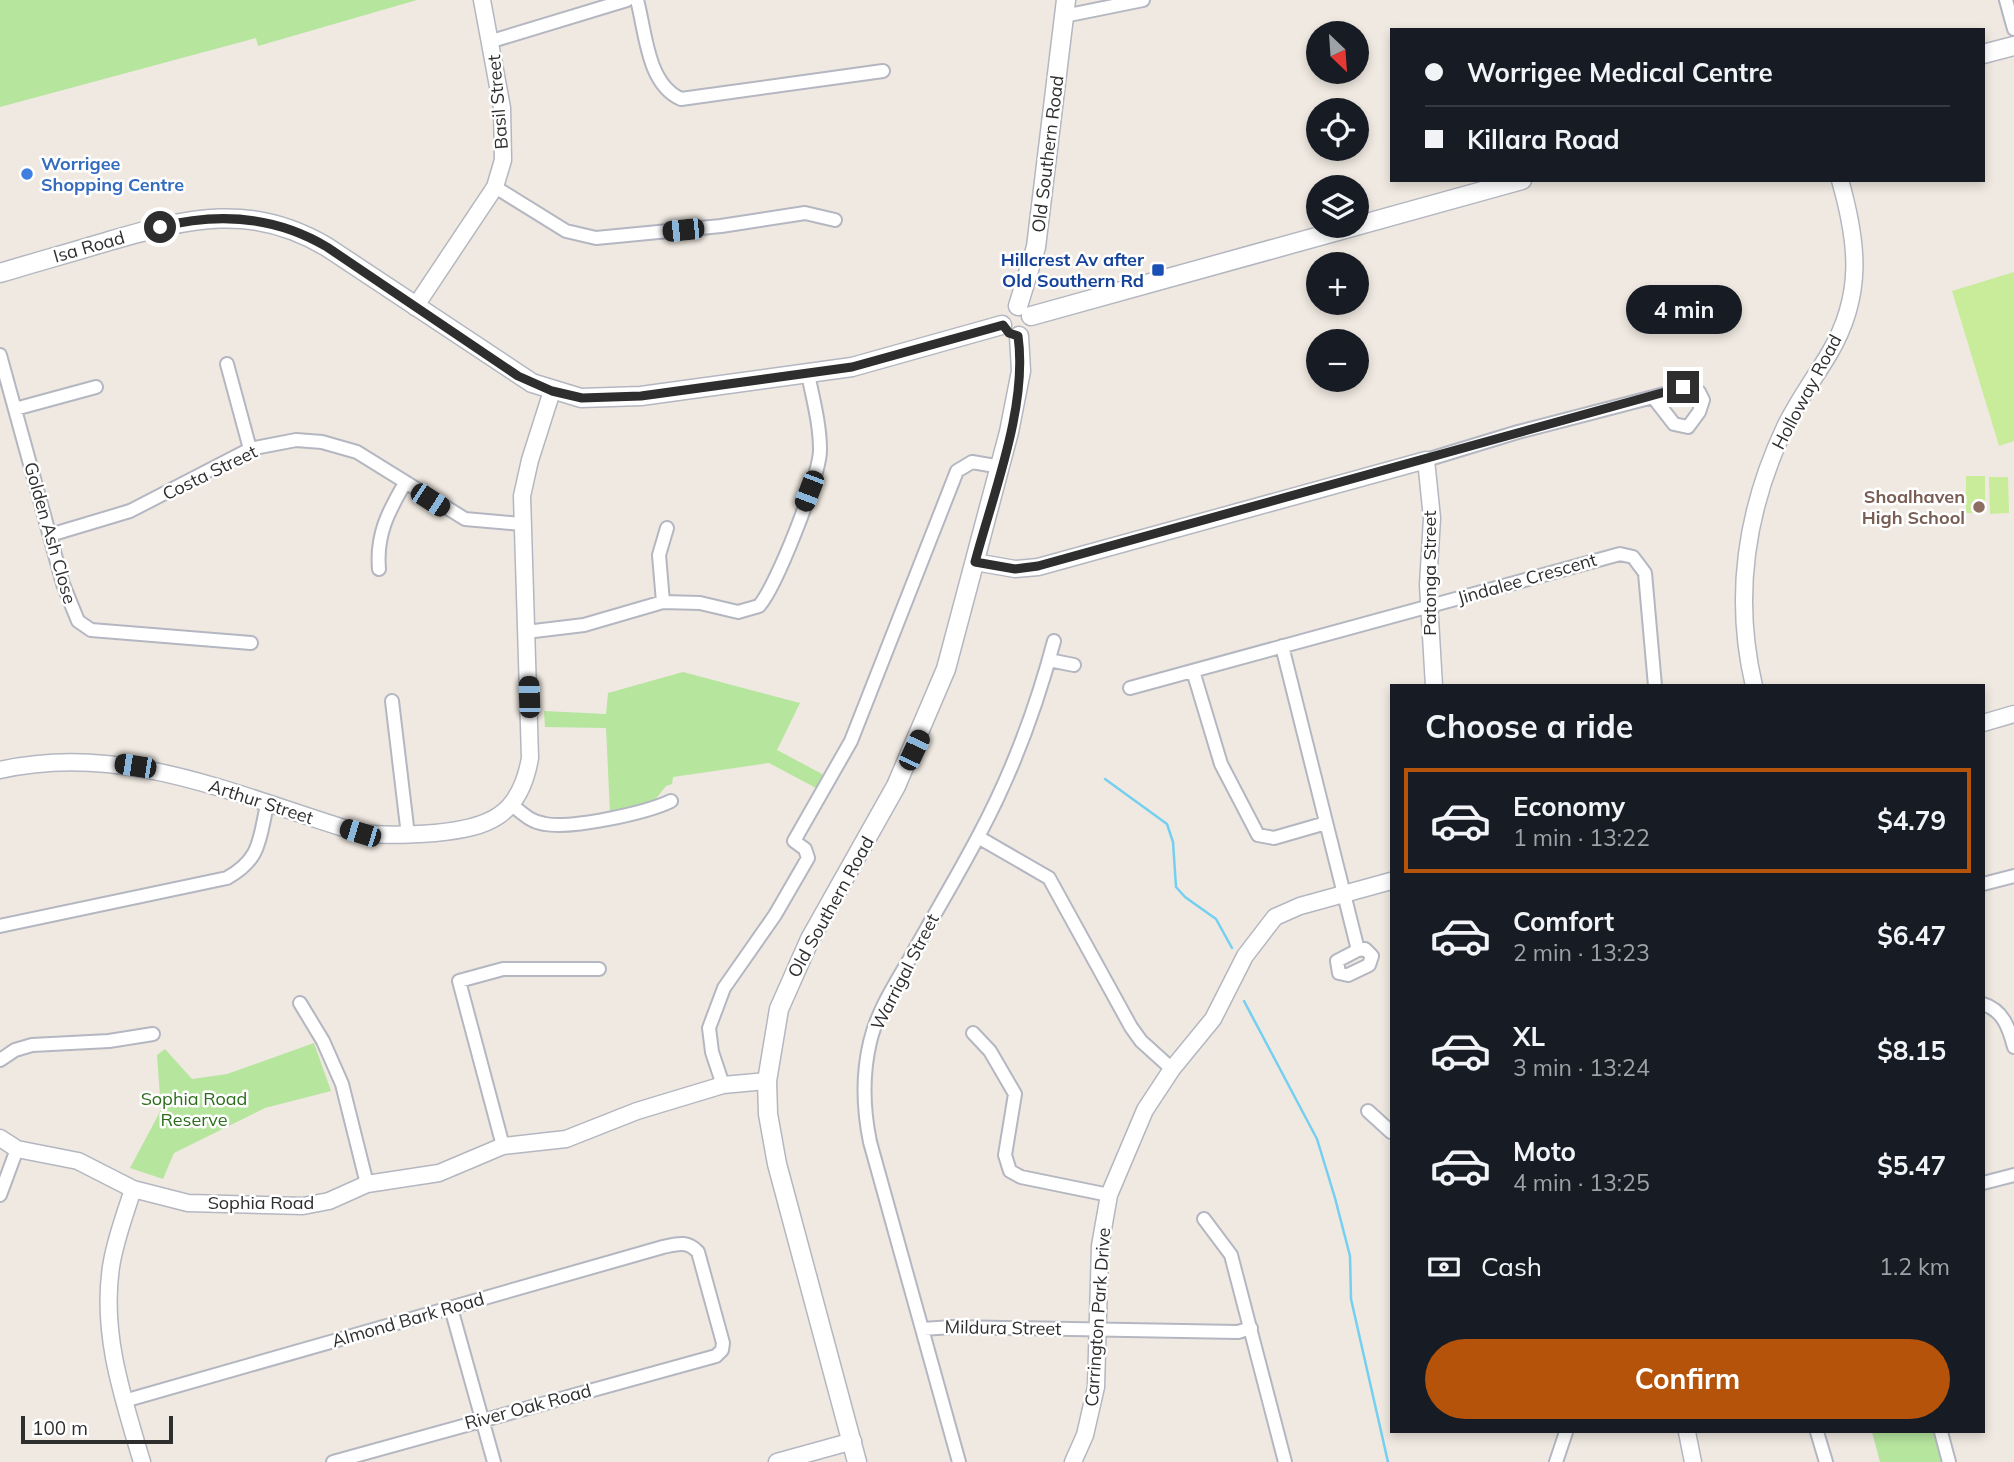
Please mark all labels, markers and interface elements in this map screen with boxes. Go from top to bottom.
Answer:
north arrow [1306,21,1368,84]
map controls [1306,21,1369,392]
street label: Basil Street [482,54,513,150]
text: Worrigee Medical Centre [1467,56,1773,89]
street label: Old Southern Road [1026,74,1069,234]
button: locate [1306,98,1369,161]
text: Killara Road [1467,123,1620,156]
place label: Worrigee Shopping Centre [41,152,184,196]
marker: Worrigee Shopping Centre [19,166,35,182]
button: layers [1306,175,1369,238]
route start [144,211,176,243]
car [662,217,705,243]
street label: Isa Road [51,225,127,268]
place label: Hillcrest Av after Old Southern Rd [1001,248,1145,292]
button: + [1306,252,1369,315]
marker: Hillcrest Av after Old Southern Rd [1150,262,1166,278]
callout: 4 min [1625,286,1741,334]
text: 4 min [1654,295,1714,324]
button: − [1306,329,1369,392]
street label: Holloway Road [1767,330,1847,453]
route end [1667,371,1699,403]
street label: Costa Street [159,440,261,505]
street label: Golden Ash Close [19,459,82,606]
car [792,468,827,514]
car [407,480,454,520]
place label: Shoalhaven High School [1862,485,1965,529]
marker: Shoalhaven High School [1971,499,1987,515]
street label: Patonga Street [1418,510,1441,636]
street label: Jindalee Crescent [1455,548,1599,609]
car [518,676,541,718]
text: Choose a ride [1425,706,1633,746]
car [896,727,933,773]
car [113,752,158,780]
street label: Arthur Street [206,774,316,829]
icon: car [1429,789,1492,852]
text: Economy [1513,790,1625,823]
text: $4.79 [1877,804,1946,837]
car [337,817,384,849]
text: 1 min · 13:22 [1513,823,1650,852]
street label: Old Southern Road [782,832,879,981]
icon: car [1429,904,1492,967]
text: Comfort [1513,905,1614,938]
street label: Warrigal Street [865,910,944,1034]
text: $6.47 [1877,919,1946,952]
text: 2 min · 13:23 [1513,938,1650,967]
icon: car [1429,1019,1492,1082]
text: XL [1513,1020,1545,1053]
text: $8.15 [1877,1034,1946,1067]
text: 3 min · 13:24 [1513,1053,1650,1082]
park label: Sophia Road Reserve [141,1087,247,1131]
icon: car [1429,1134,1492,1197]
text: Moto [1513,1135,1576,1168]
text: $5.47 [1877,1149,1946,1182]
text: 4 min · 13:25 [1513,1168,1650,1197]
street label: Sophia Road [208,1191,314,1214]
street label: Carrington Park Drive [1080,1227,1115,1407]
icon: cash [1425,1248,1463,1286]
text: Cash [1481,1250,1542,1283]
text: 1.2 km [1879,1252,1950,1281]
street label: Almond Bark Road [329,1287,487,1352]
street label: Mildura Street [944,1315,1062,1340]
button: Confirm [1425,1339,1950,1419]
street label: River Oak Road [462,1379,594,1434]
scale bar [21,1413,173,1445]
text: 100 m [32,1416,88,1440]

